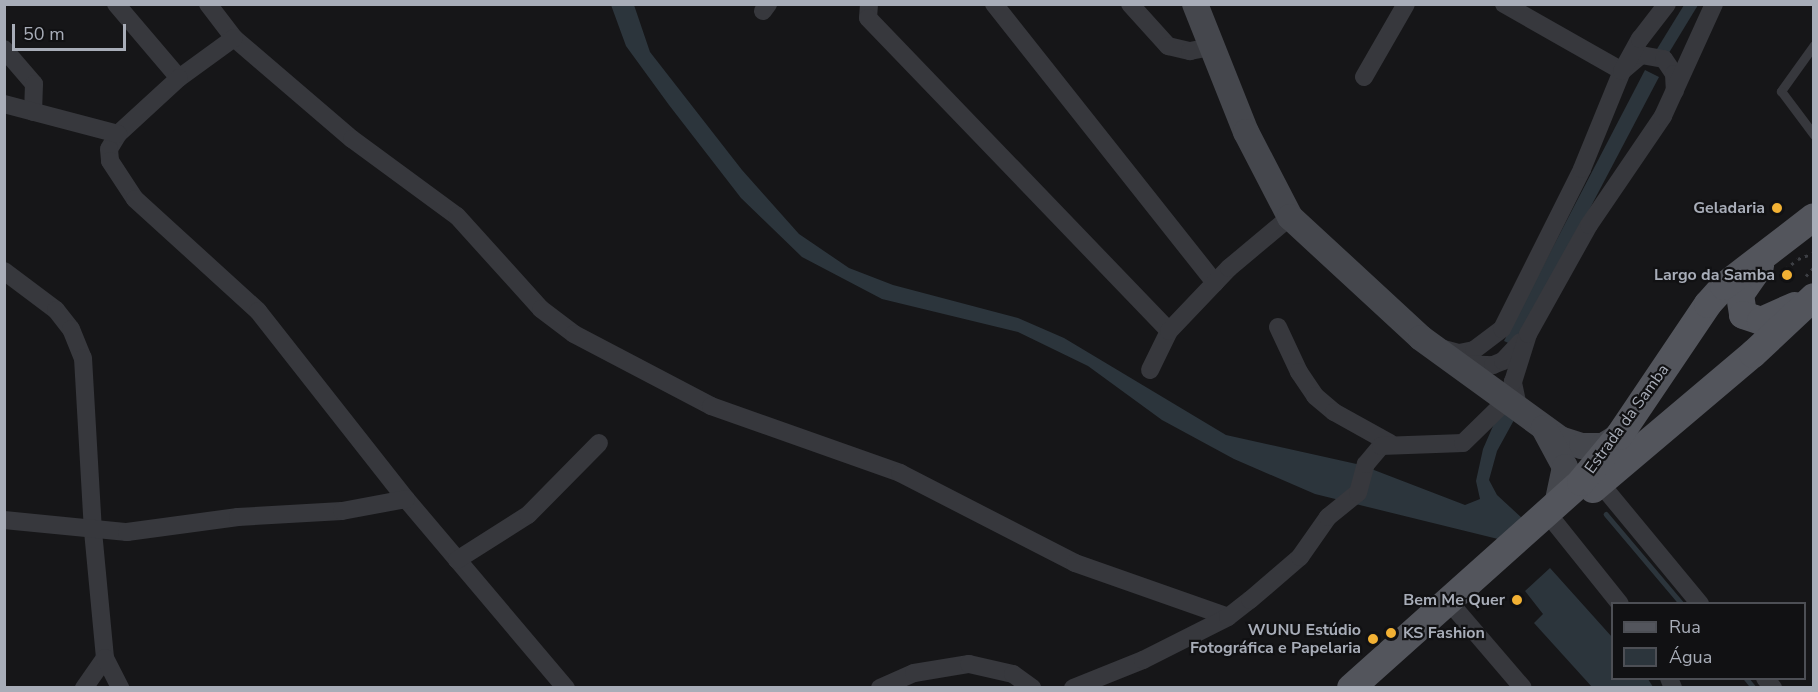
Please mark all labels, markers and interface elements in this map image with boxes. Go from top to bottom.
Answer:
scale bar [15,12,129,50]
text: 50 m [23,22,65,46]
place label: Geladaria [1693,198,1765,218]
marker: Geladaria [1770,201,1784,215]
place label: Largo da Samba [1654,265,1775,285]
marker: Largo da Samba [1780,268,1794,282]
street label: Estrada da Samba [1581,361,1673,477]
place label: Bem Me Quer [1403,590,1505,610]
marker: Bem Me Quer [1510,593,1524,607]
legend [1611,602,1806,680]
text: Rua [1669,615,1701,639]
place label: WUNU Estúdio Fotográfica e Papelaria [1190,620,1361,658]
place label: KS Fashion [1403,623,1485,643]
marker: KS Fashion [1384,626,1398,640]
marker: WUNU Estúdio Fotográfica e Papelaria [1366,632,1380,646]
text: Água [1669,645,1712,669]

